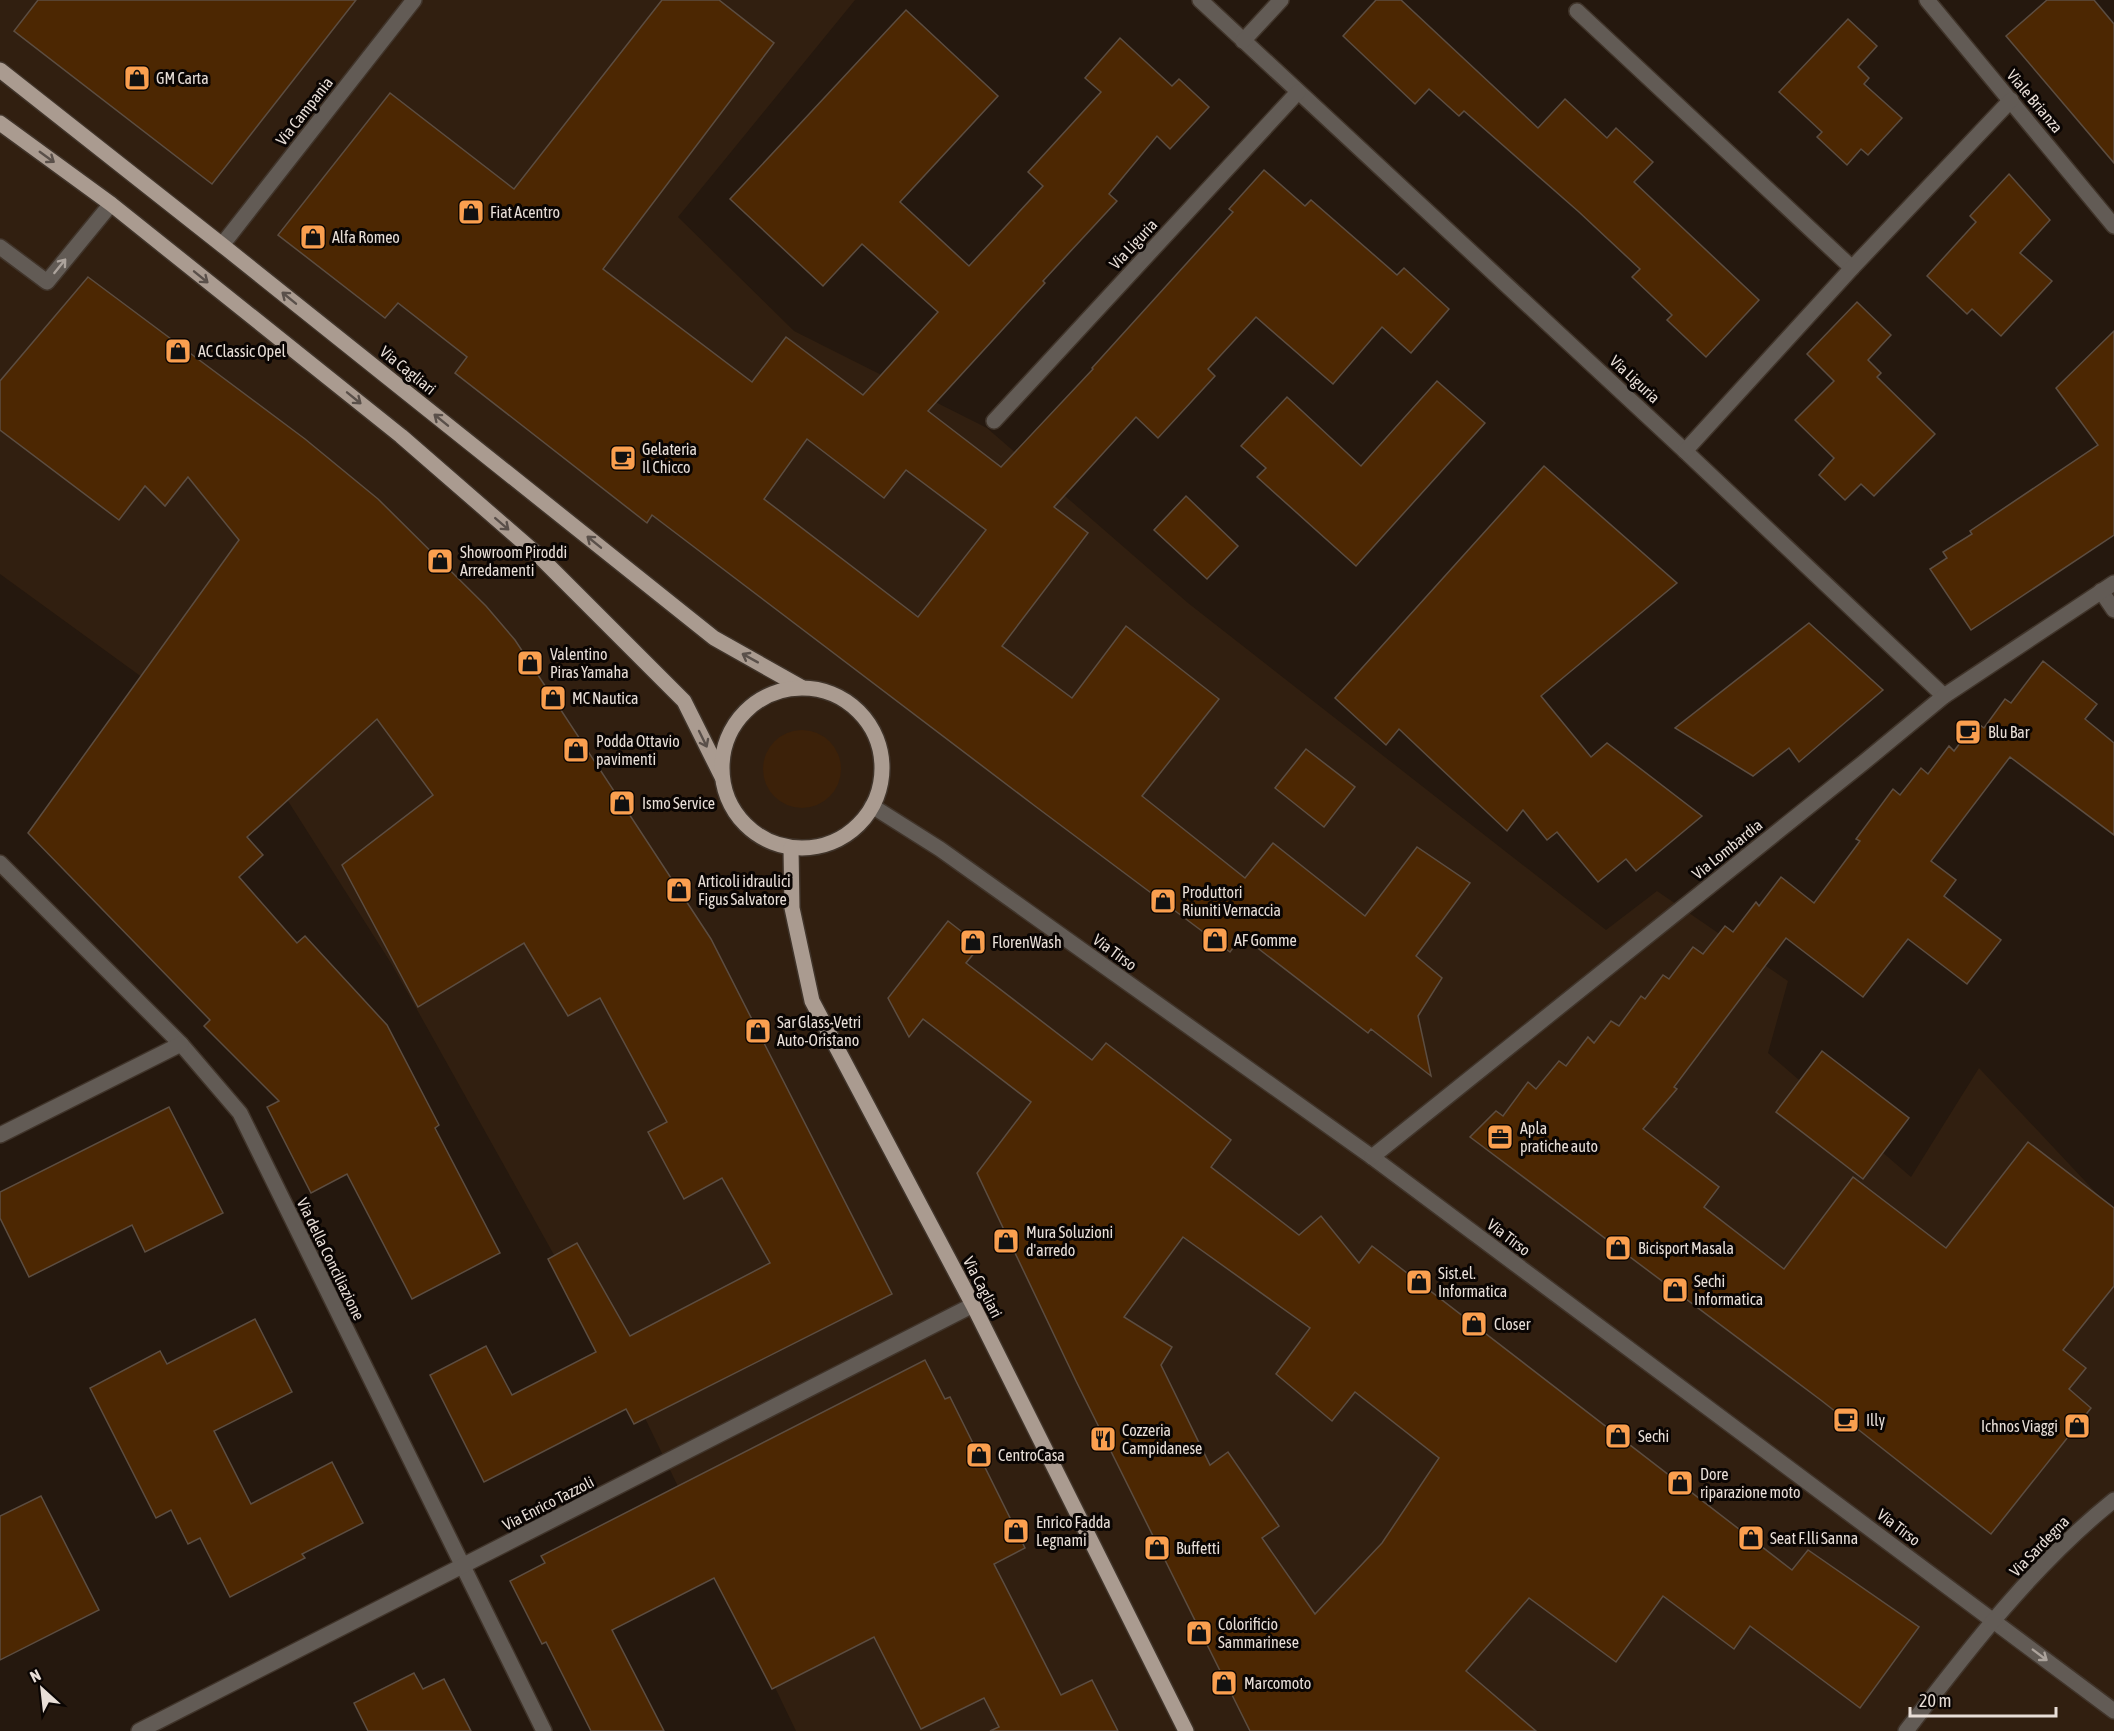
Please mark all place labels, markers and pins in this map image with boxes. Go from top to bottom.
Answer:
shop icon: GM Carta [122,63,152,93]
place label: GM Carta [156,69,209,87]
shop icon: Fiat Acentro [456,197,486,227]
place label: Fiat Acentro [490,203,560,221]
shop icon: Alfa Romeo [298,222,328,252]
place label: Alfa Romeo [332,228,400,246]
shop icon: AC Classic Opel [163,336,193,366]
place label: AC Classic Opel [198,342,286,361]
place label: Gelateria Il Chicco [642,440,697,476]
cafe icon: Gelateria Il Chicco [608,443,638,473]
place label: Showroom Piroddi Arredamenti [460,543,567,579]
shop icon: Showroom Piroddi Arredamenti [425,546,455,576]
place label: Valentino Piras Yamaha [550,645,629,681]
shop icon: Valentino Piras Yamaha [515,648,545,678]
shop icon: MC Nautica [538,683,568,713]
place label: MC Nautica [572,689,638,707]
cafe icon: Blu Bar [1953,717,1983,747]
place label: Blu Bar [1988,723,2030,741]
place label: Podda Ottavio pavimenti [596,732,680,769]
shop icon: Podda Ottavio pavimenti [561,735,591,765]
shop icon: Ismo Service [607,788,637,818]
place label: Ismo Service [642,794,715,812]
place label: Articoli idraulici Figus Salvatore [698,872,791,909]
shop icon: Articoli idraulici Figus Salvatore [664,875,694,905]
place label: Produttori Riuniti Vernaccia [1182,883,1281,919]
shop icon: Produttori Riuniti Vernaccia [1148,886,1178,916]
shop icon: AF Gomme [1200,925,1230,955]
shop icon: FlorenWash [958,927,988,957]
place label: AF Gomme [1234,931,1297,949]
place label: FlorenWash [992,933,1062,951]
place label: Sar Glass-Vetri Auto-Oristano [777,1013,861,1049]
shop icon: Sar Glass-Vetri Auto-Oristano [743,1016,773,1046]
place label: Apla pratiche auto [1520,1119,1598,1156]
office icon: Apla pratiche auto [1485,1122,1515,1152]
place label: Mura Soluzioni d'arredo [1026,1223,1113,1259]
shop icon: Mura Soluzioni d'arredo [991,1226,1021,1256]
shop icon: Bicisport Masala [1603,1233,1633,1263]
place label: Bicisport Masala [1638,1239,1734,1258]
place label: Sist.el. Informatica [1438,1264,1507,1300]
shop icon: Sist.el. Informatica [1404,1267,1434,1297]
place label: Sechi Informatica [1694,1272,1763,1308]
shop icon: Sechi Informatica [1660,1275,1690,1305]
shop icon: Closer [1459,1309,1489,1339]
place label: Closer [1494,1315,1531,1333]
cafe icon: Illy [1831,1405,1861,1435]
place label: Illy [1866,1411,1885,1430]
shop icon: Ichnos Viaggi [2062,1411,2092,1441]
place label: Ichnos Viaggi [1981,1417,2058,1436]
place label: Cozzeria Campidanese [1122,1421,1202,1458]
shop icon: Sechi [1603,1421,1633,1451]
restaurant icon: Cozzeria Campidanese [1088,1424,1118,1454]
place label: Sechi [1638,1427,1669,1445]
shop icon: CentroCasa [964,1440,994,1470]
place label: CentroCasa [998,1446,1065,1464]
place label: Dore riparazione moto [1700,1465,1800,1502]
shop icon: Dore riparazione moto [1665,1468,1695,1498]
place label: Enrico Fadda Legnami [1036,1513,1111,1550]
shop icon: Enrico Fadda Legnami [1001,1516,1031,1546]
shop icon: Seat F.lli Sanna [1736,1523,1766,1553]
place label: Seat F.lli Sanna [1770,1529,1858,1547]
shop icon: Buffetti [1142,1533,1172,1563]
place label: Buffetti [1176,1539,1220,1557]
place label: Colorificio Sammarinese [1218,1615,1299,1651]
shop icon: Colorificio Sammarinese [1184,1618,1214,1648]
shop icon: Marcomoto [1209,1668,1239,1698]
place label: Marcomoto [1244,1674,1311,1692]

